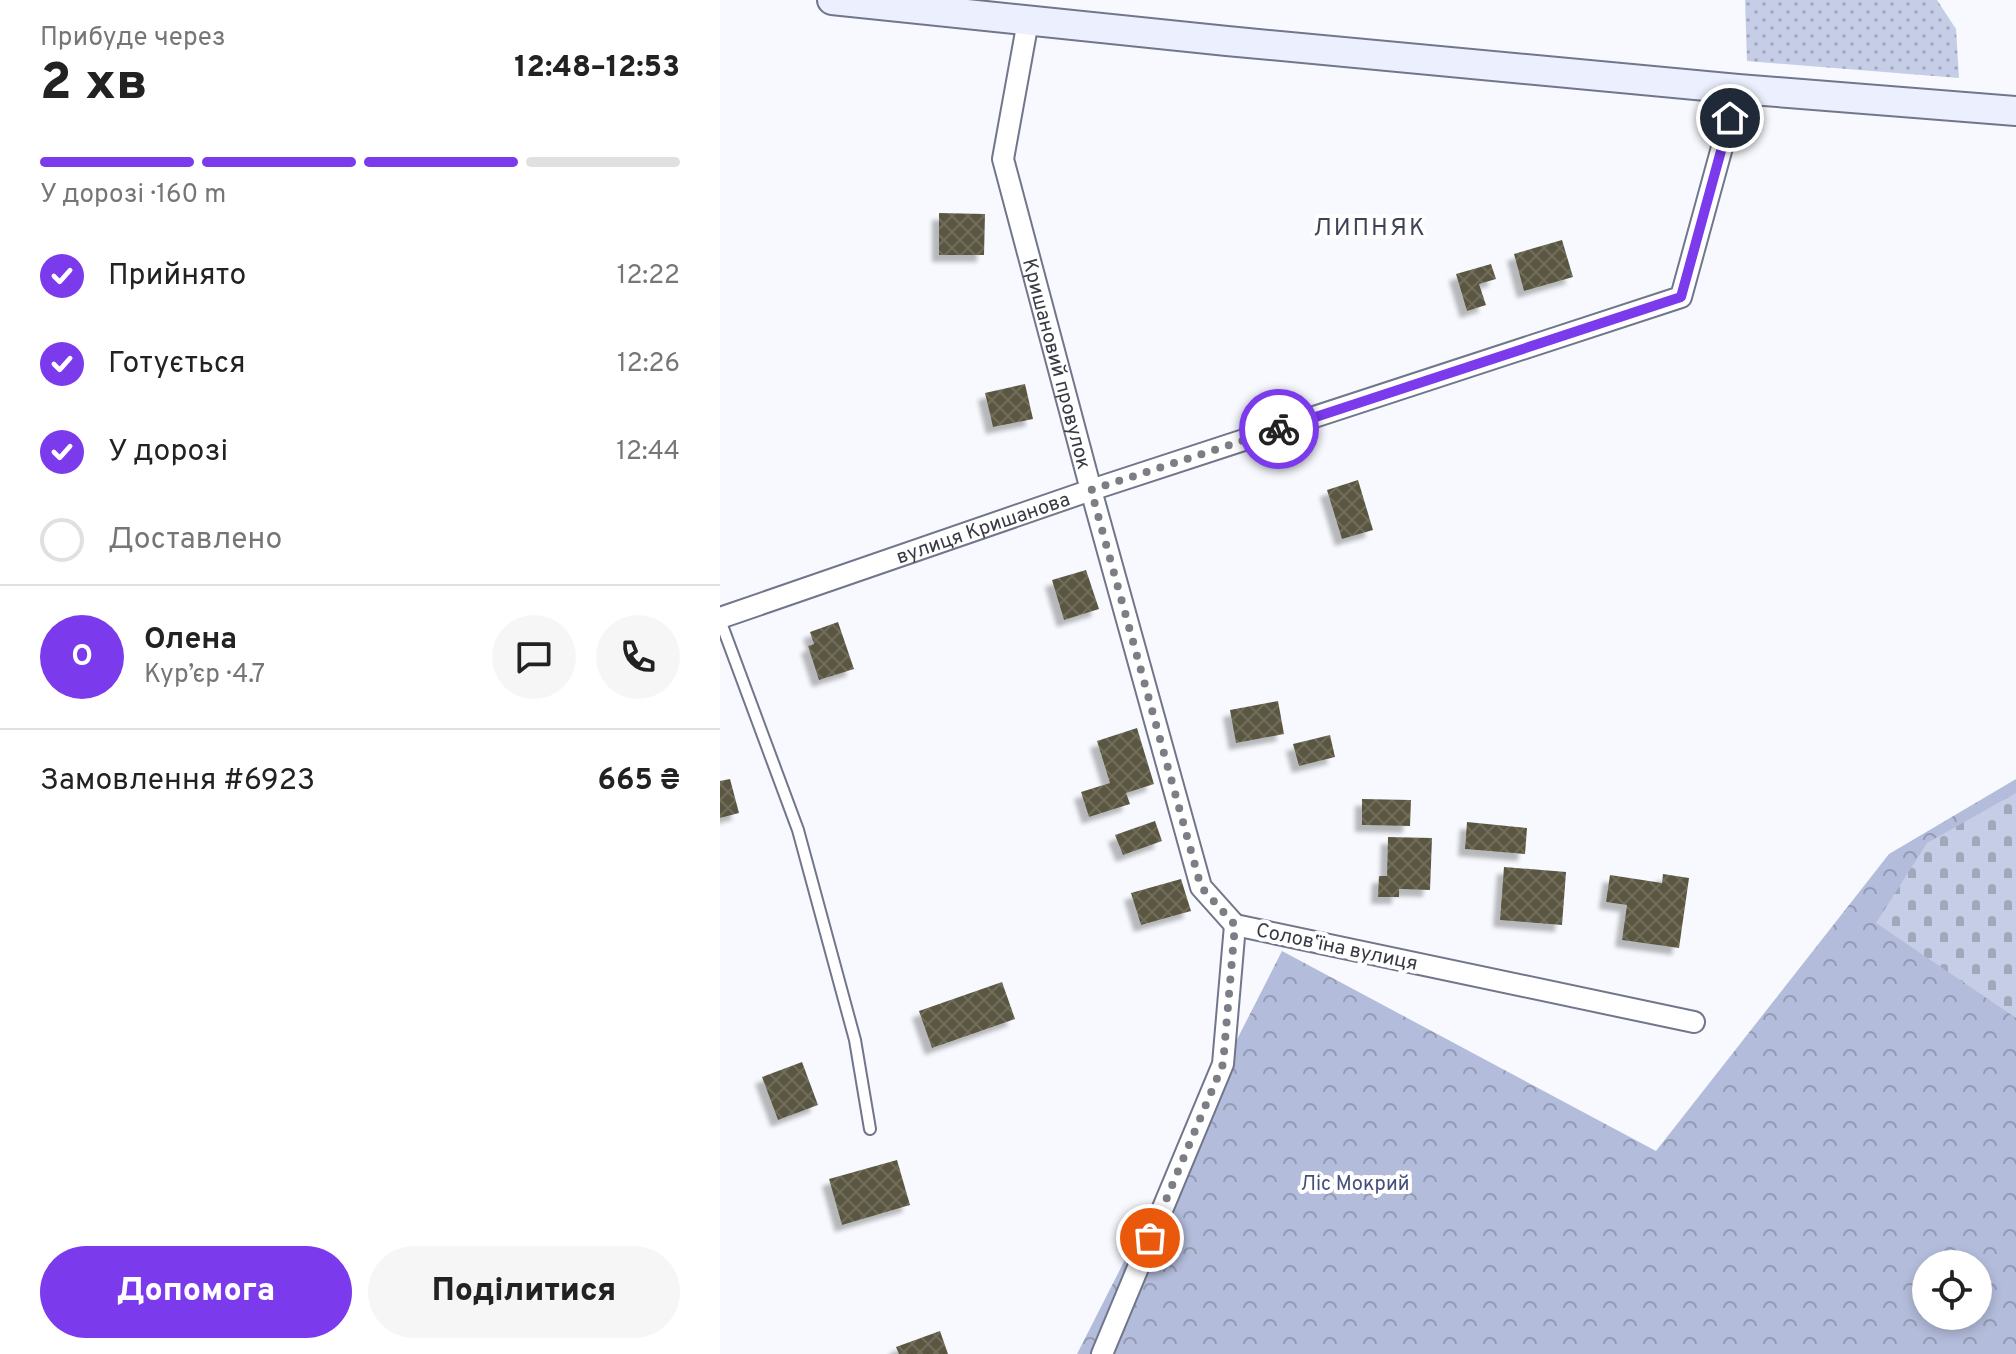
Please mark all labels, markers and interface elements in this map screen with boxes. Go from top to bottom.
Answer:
text: Прибуде через [40,22,226,55]
text: 12:48–12:53 [514,50,680,87]
text: 2 хв [40,52,148,118]
pin [1696,84,1764,152]
icon: home [1708,96,1752,140]
text: У дорозі · 160 m [40,179,226,212]
district label: ЛИПНЯК [1313,214,1427,244]
icon: check [40,254,84,298]
street label: Кришановий провулок [1015,256,1096,472]
text: Прийнято [108,258,246,295]
text: 12:22 [617,260,680,293]
icon: check [40,342,84,386]
text: Готується [108,346,246,383]
text: 12:26 [617,348,680,381]
courier [1239,389,1319,469]
icon: bike [1257,407,1301,451]
icon: check [40,430,84,474]
text: У дорозі [108,434,228,471]
text: 12:44 [616,436,680,469]
street label: вулиця Кришанова [893,487,1074,571]
text: Доставлено [108,522,282,559]
button: chat [492,615,576,699]
button: phone [596,615,680,699]
text: Олена [144,622,237,659]
text: О [71,639,93,676]
text: Кур’єр · 4.7 [144,659,265,692]
text: Замовлення #6923 [40,763,315,800]
text: 665 ₴ [598,763,680,800]
street label: Соловʼїна вулиця [1253,918,1420,978]
park label: Ліс Мокрий [1300,1172,1410,1198]
pin [1116,1204,1184,1272]
icon: bag [1128,1216,1172,1260]
button: Допомога [40,1246,352,1338]
button: Поділитися [368,1246,680,1338]
map controls [1912,1250,1992,1330]
button: locate [1912,1250,1992,1330]

